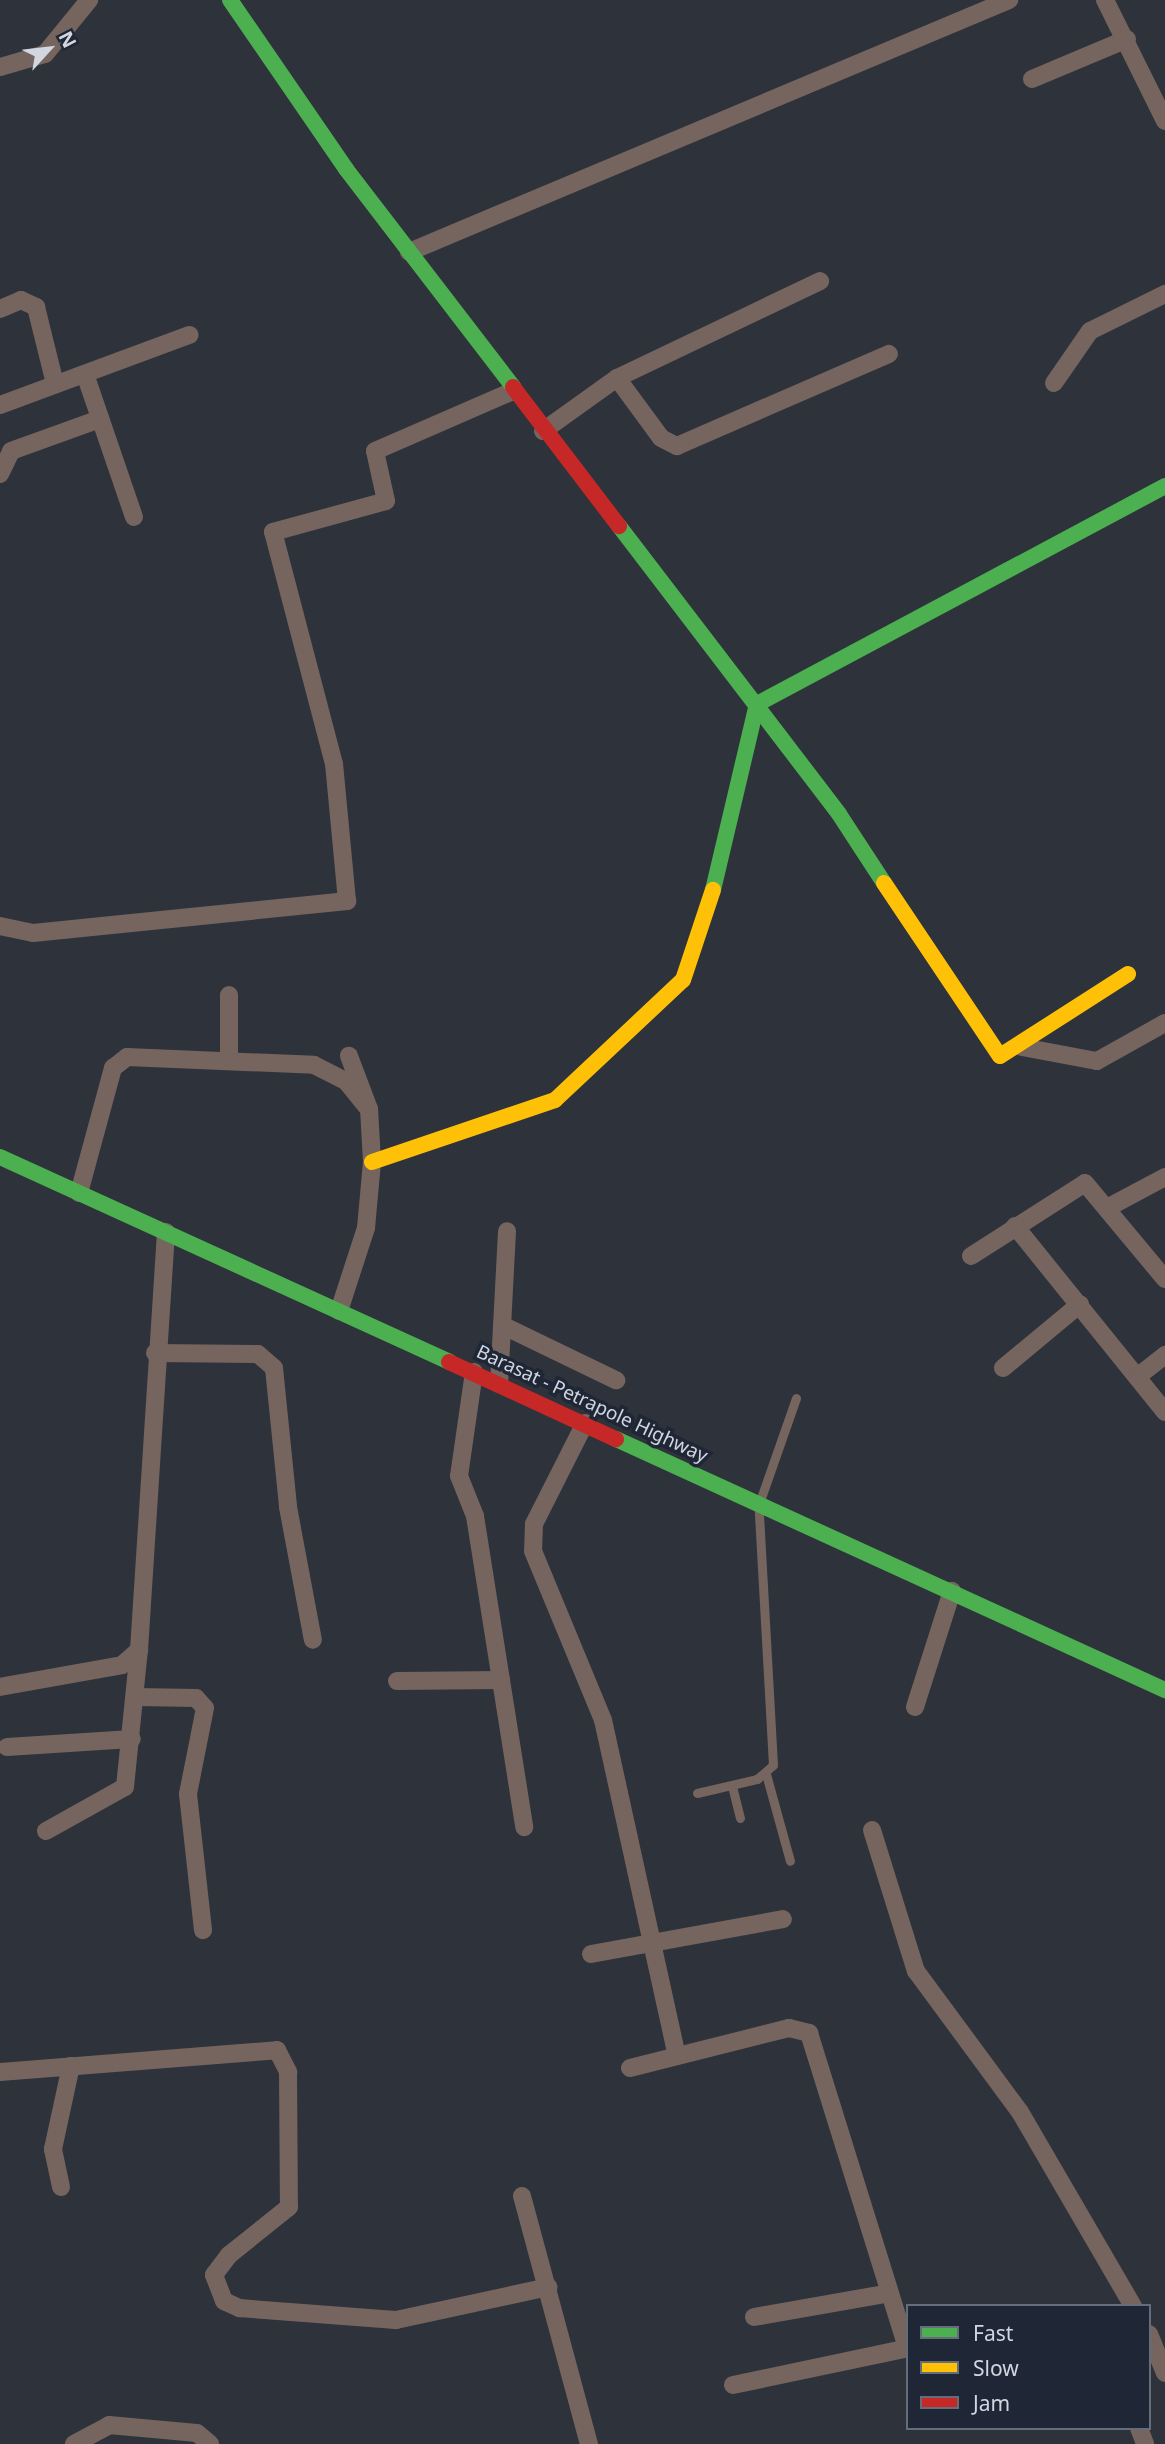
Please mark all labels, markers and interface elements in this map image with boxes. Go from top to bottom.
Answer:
north arrow [14,14,84,84]
text: N [53,27,83,52]
street label: Barasat - Petrapole Highway [473,1340,711,1468]
legend [906,2304,1151,2430]
text: Fast [973,2319,1013,2347]
text: Slow [973,2354,1019,2382]
text: Jam [973,2389,1010,2417]

